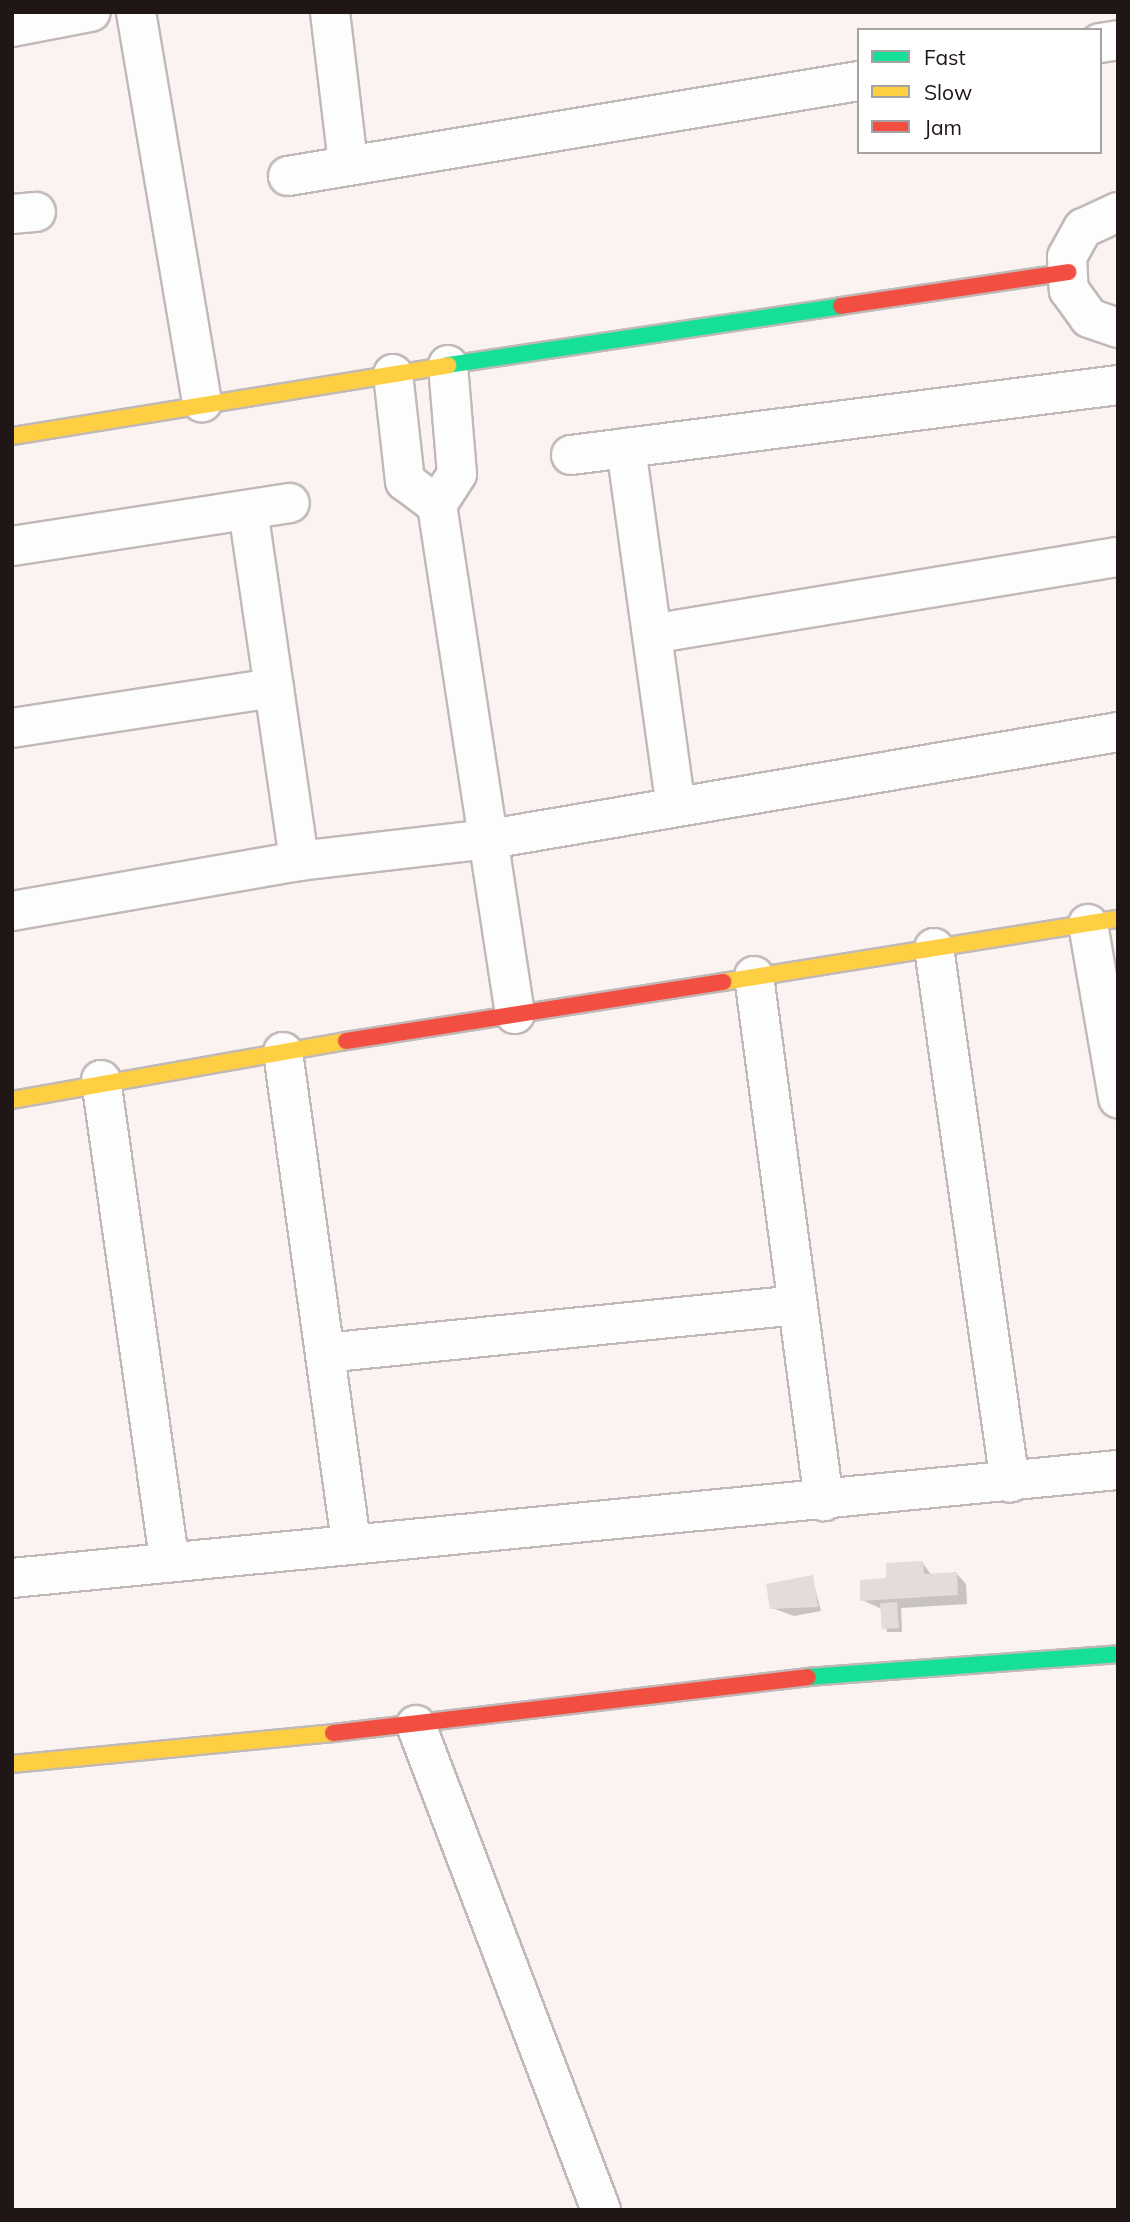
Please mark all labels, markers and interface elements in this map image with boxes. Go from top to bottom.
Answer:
legend [857,28,1102,154]
text: Fast [924,44,966,70]
text: Slow [924,79,972,105]
text: Jam [924,114,962,140]

